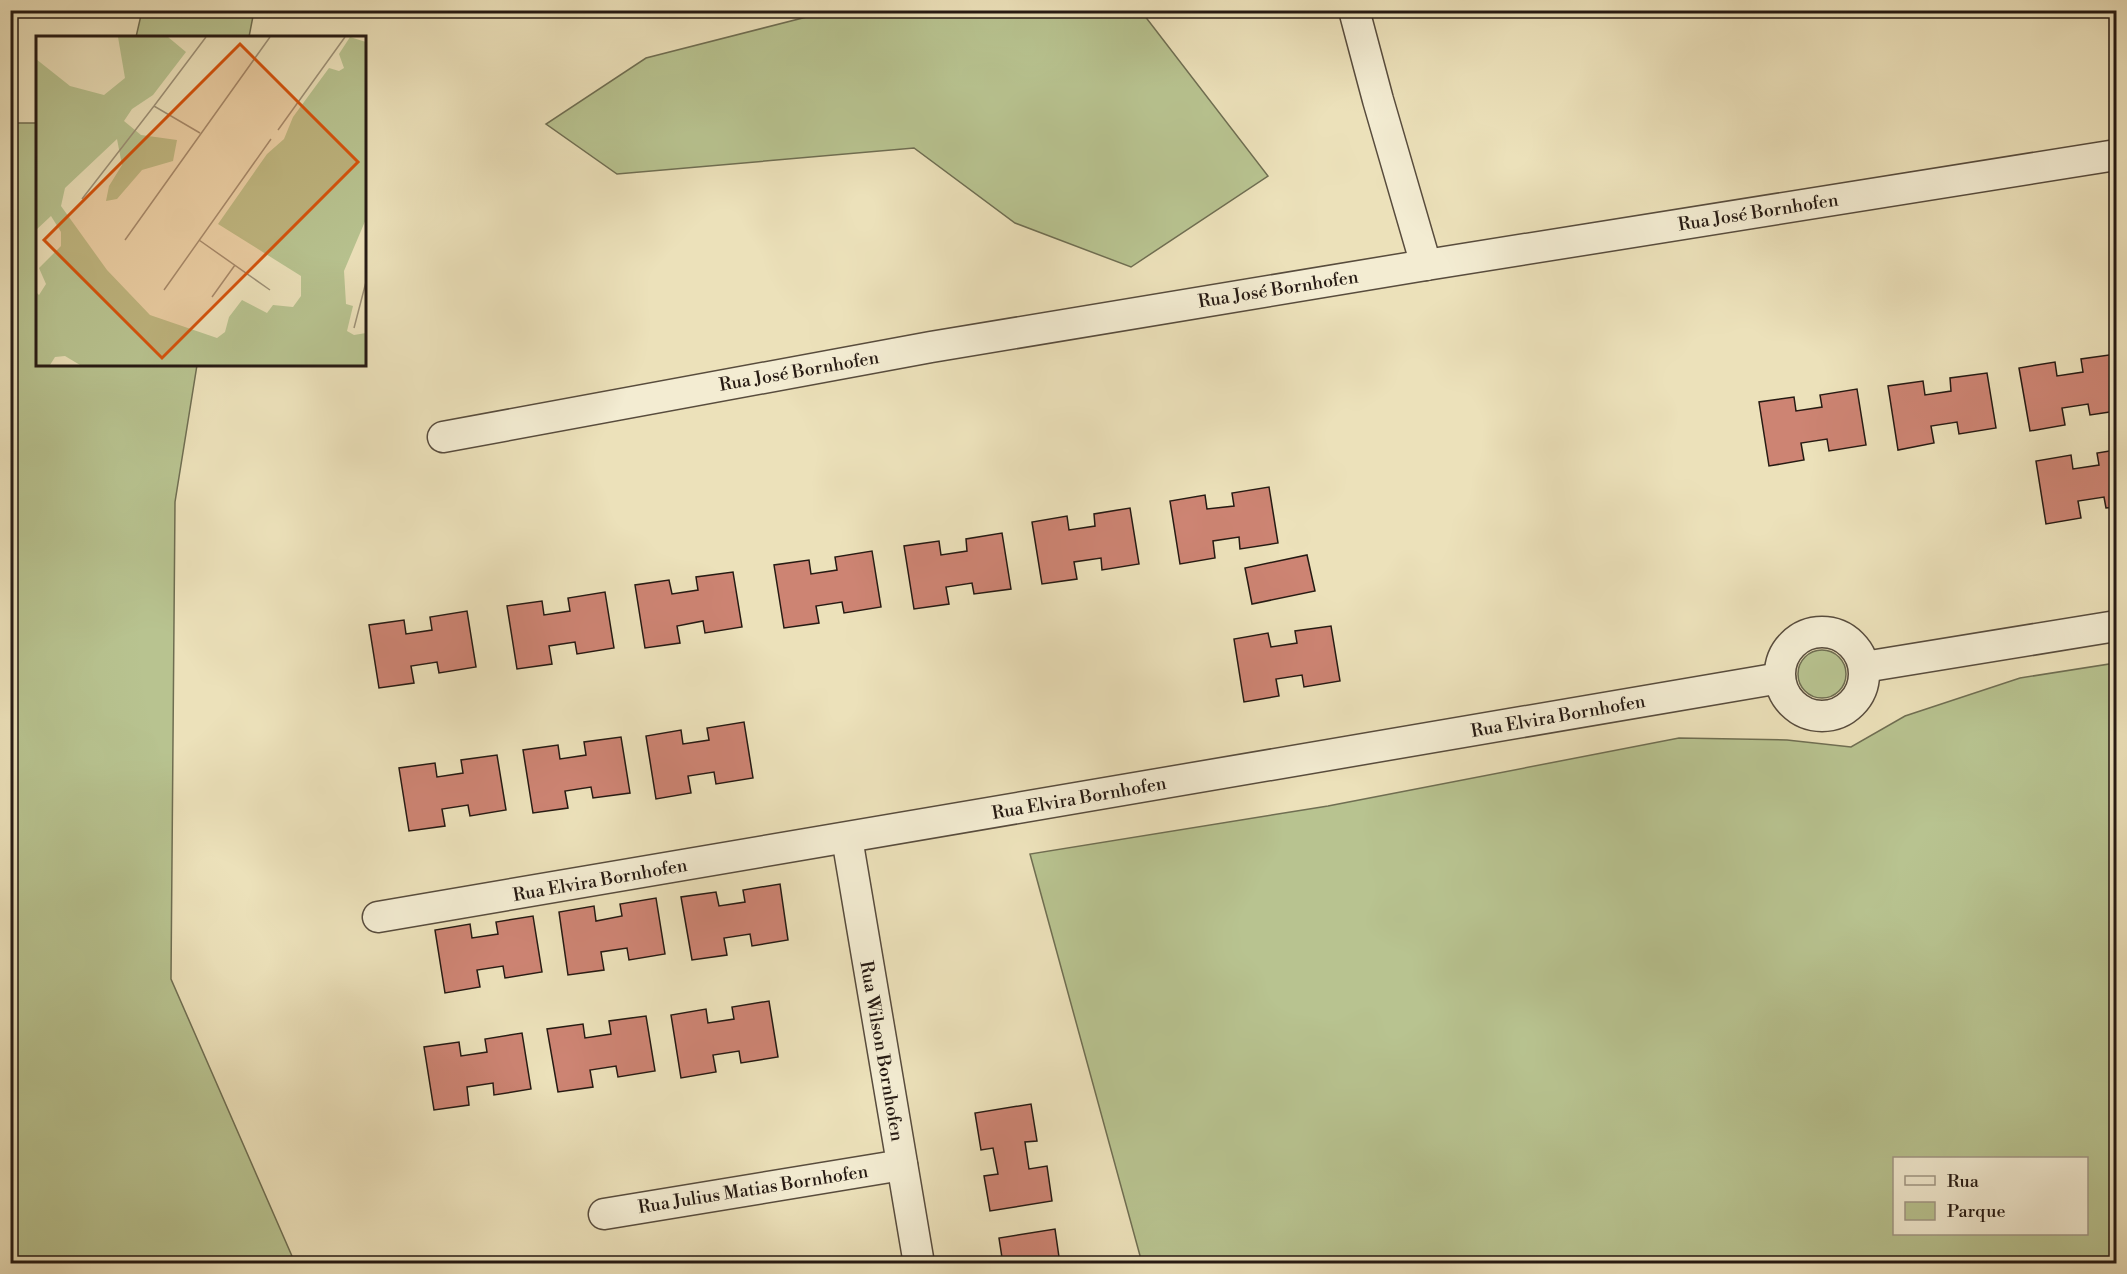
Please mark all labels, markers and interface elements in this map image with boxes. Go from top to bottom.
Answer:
inset map [36,36,366,366]
street label: Rua José Bornhofen [1676,188,1840,237]
street label: Rua José Bornhofen [1196,265,1360,314]
street label: Rua José Bornhofen [717,346,881,397]
street label: Rua Elvira Bornhofen [1469,690,1647,743]
street label: Rua Elvira Bornhofen [990,772,1168,825]
street label: Rua Elvira Bornhofen [511,854,689,907]
street label: Rua Wilson Bornhofen [854,959,909,1143]
legend [1893,1157,2088,1235]
street label: Rua Julius Matias Bornhofen [636,1160,870,1219]
text: Rua [1947,1170,1980,1193]
text: Parque [1947,1200,2006,1223]

